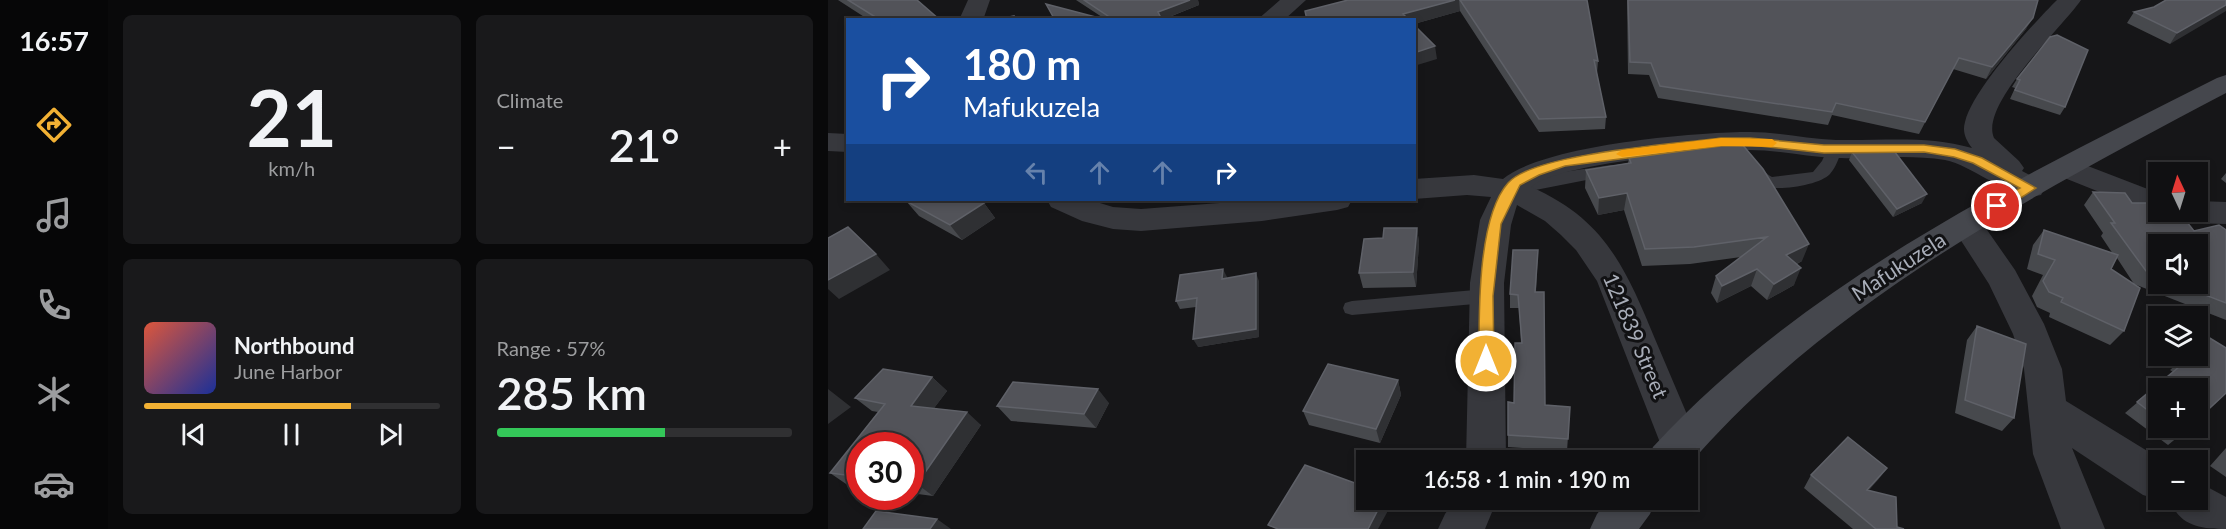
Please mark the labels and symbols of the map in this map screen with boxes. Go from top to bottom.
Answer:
north arrow [2148,162,2208,222]
pin [1971,180,2022,231]
street label: Mafukuzela [1847,226,1950,305]
street label: 121839 Street [1599,269,1674,402]
position arrow [1454,329,1518,393]
speed limit sign: 30 [846,432,924,510]

